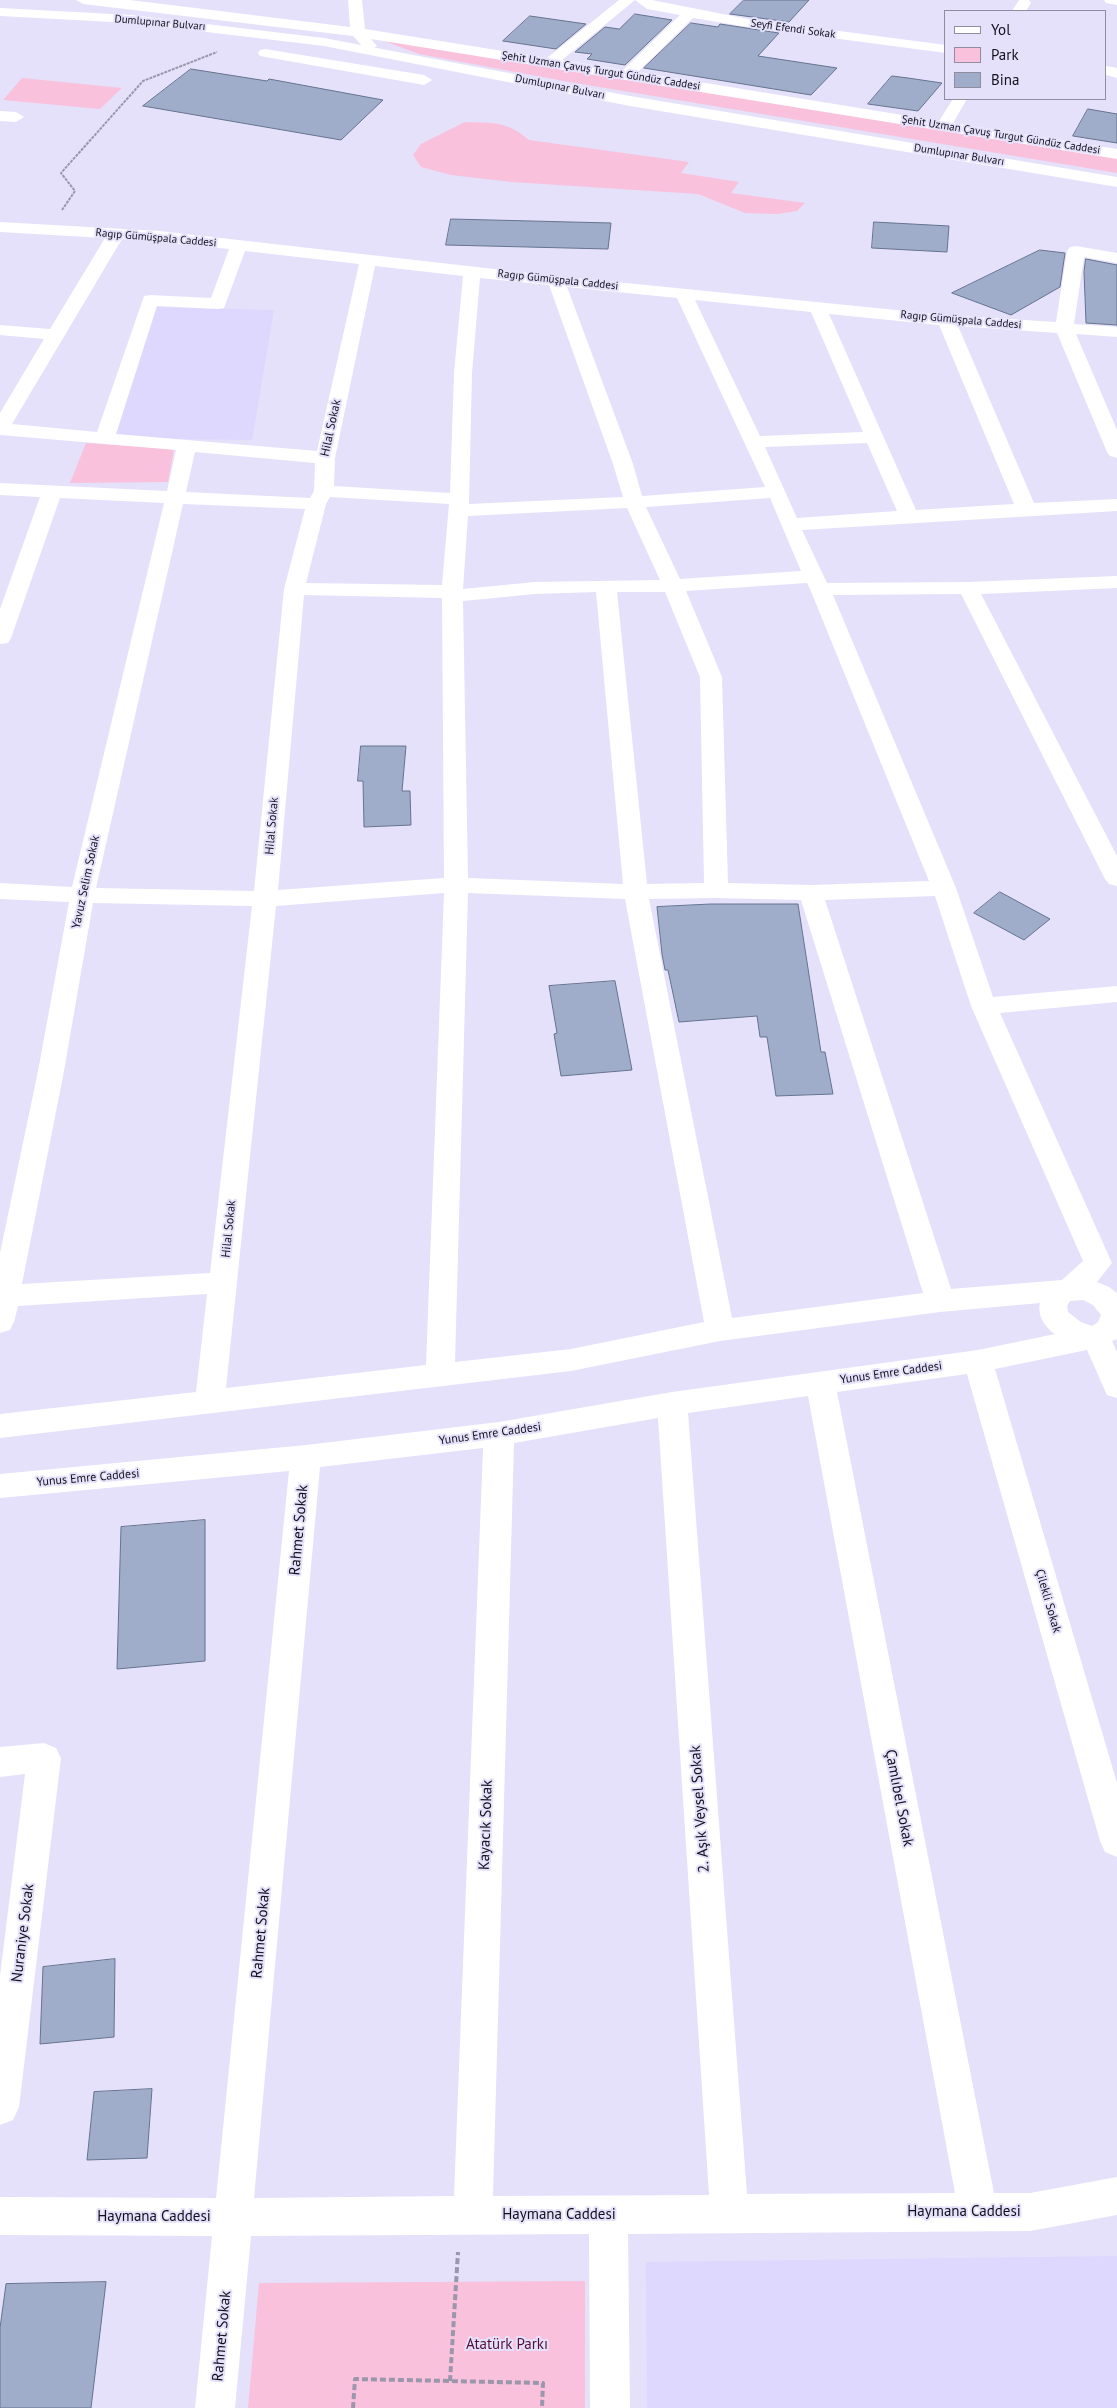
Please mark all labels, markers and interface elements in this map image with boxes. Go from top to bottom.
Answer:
legend [944,10,1107,100]
street label: Dumlupınar Bulvarı [114,12,206,34]
street label: Seyfi Efendi Sokak [750,17,836,41]
text: Yol [991,20,1011,39]
text: Park [991,45,1019,64]
street label: Şehit Uzman Çavuş Turgut Gündüz Caddesi [501,49,701,93]
text: Bina [991,70,1019,89]
street label: Dumlupınar Bulvarı [514,72,606,102]
street label: Şehit Uzman Çavuş Turgut Gündüz Caddesi [901,113,1101,157]
street label: Dumlupınar Bulvarı [913,141,1005,169]
street label: Ragıp Gümüşpala Caddesi [95,226,217,250]
street label: Ragıp Gümüşpala Caddesi [497,267,619,293]
street label: Ragıp Gümüşpala Caddesi [900,308,1022,332]
street label: Hilal Sokak [318,398,344,458]
street label: Hilal Sokak [262,797,282,855]
street label: Yavuz Selim Sokak [69,834,103,930]
street label: Hilal Sokak [219,1200,239,1258]
street label: Yunus Emre Caddesi [839,1359,943,1387]
street label: Yunus Emre Caddesi [438,1420,542,1448]
street label: Yunus Emre Caddesi [36,1466,140,1490]
street label: Rahmet Sokak [286,1484,312,1576]
street label: Çilekli Sokak [1032,1567,1064,1635]
street label: 2. Aşık Veysel Sokak [687,1745,713,1873]
street label: Çamlıbel Sokak [881,1748,917,1848]
street label: Kayacık Sokak [475,1780,497,1870]
street label: Nuraniye Sokak [8,1883,38,1983]
street label: Rahmet Sokak [248,1887,274,1979]
street label: Haymana Caddesi [907,2203,1021,2221]
street label: Haymana Caddesi [502,2206,616,2224]
street label: Haymana Caddesi [97,2208,211,2226]
street label: Rahmet Sokak [209,2290,235,2382]
park label: Atatürk Parkı [466,2336,548,2354]

